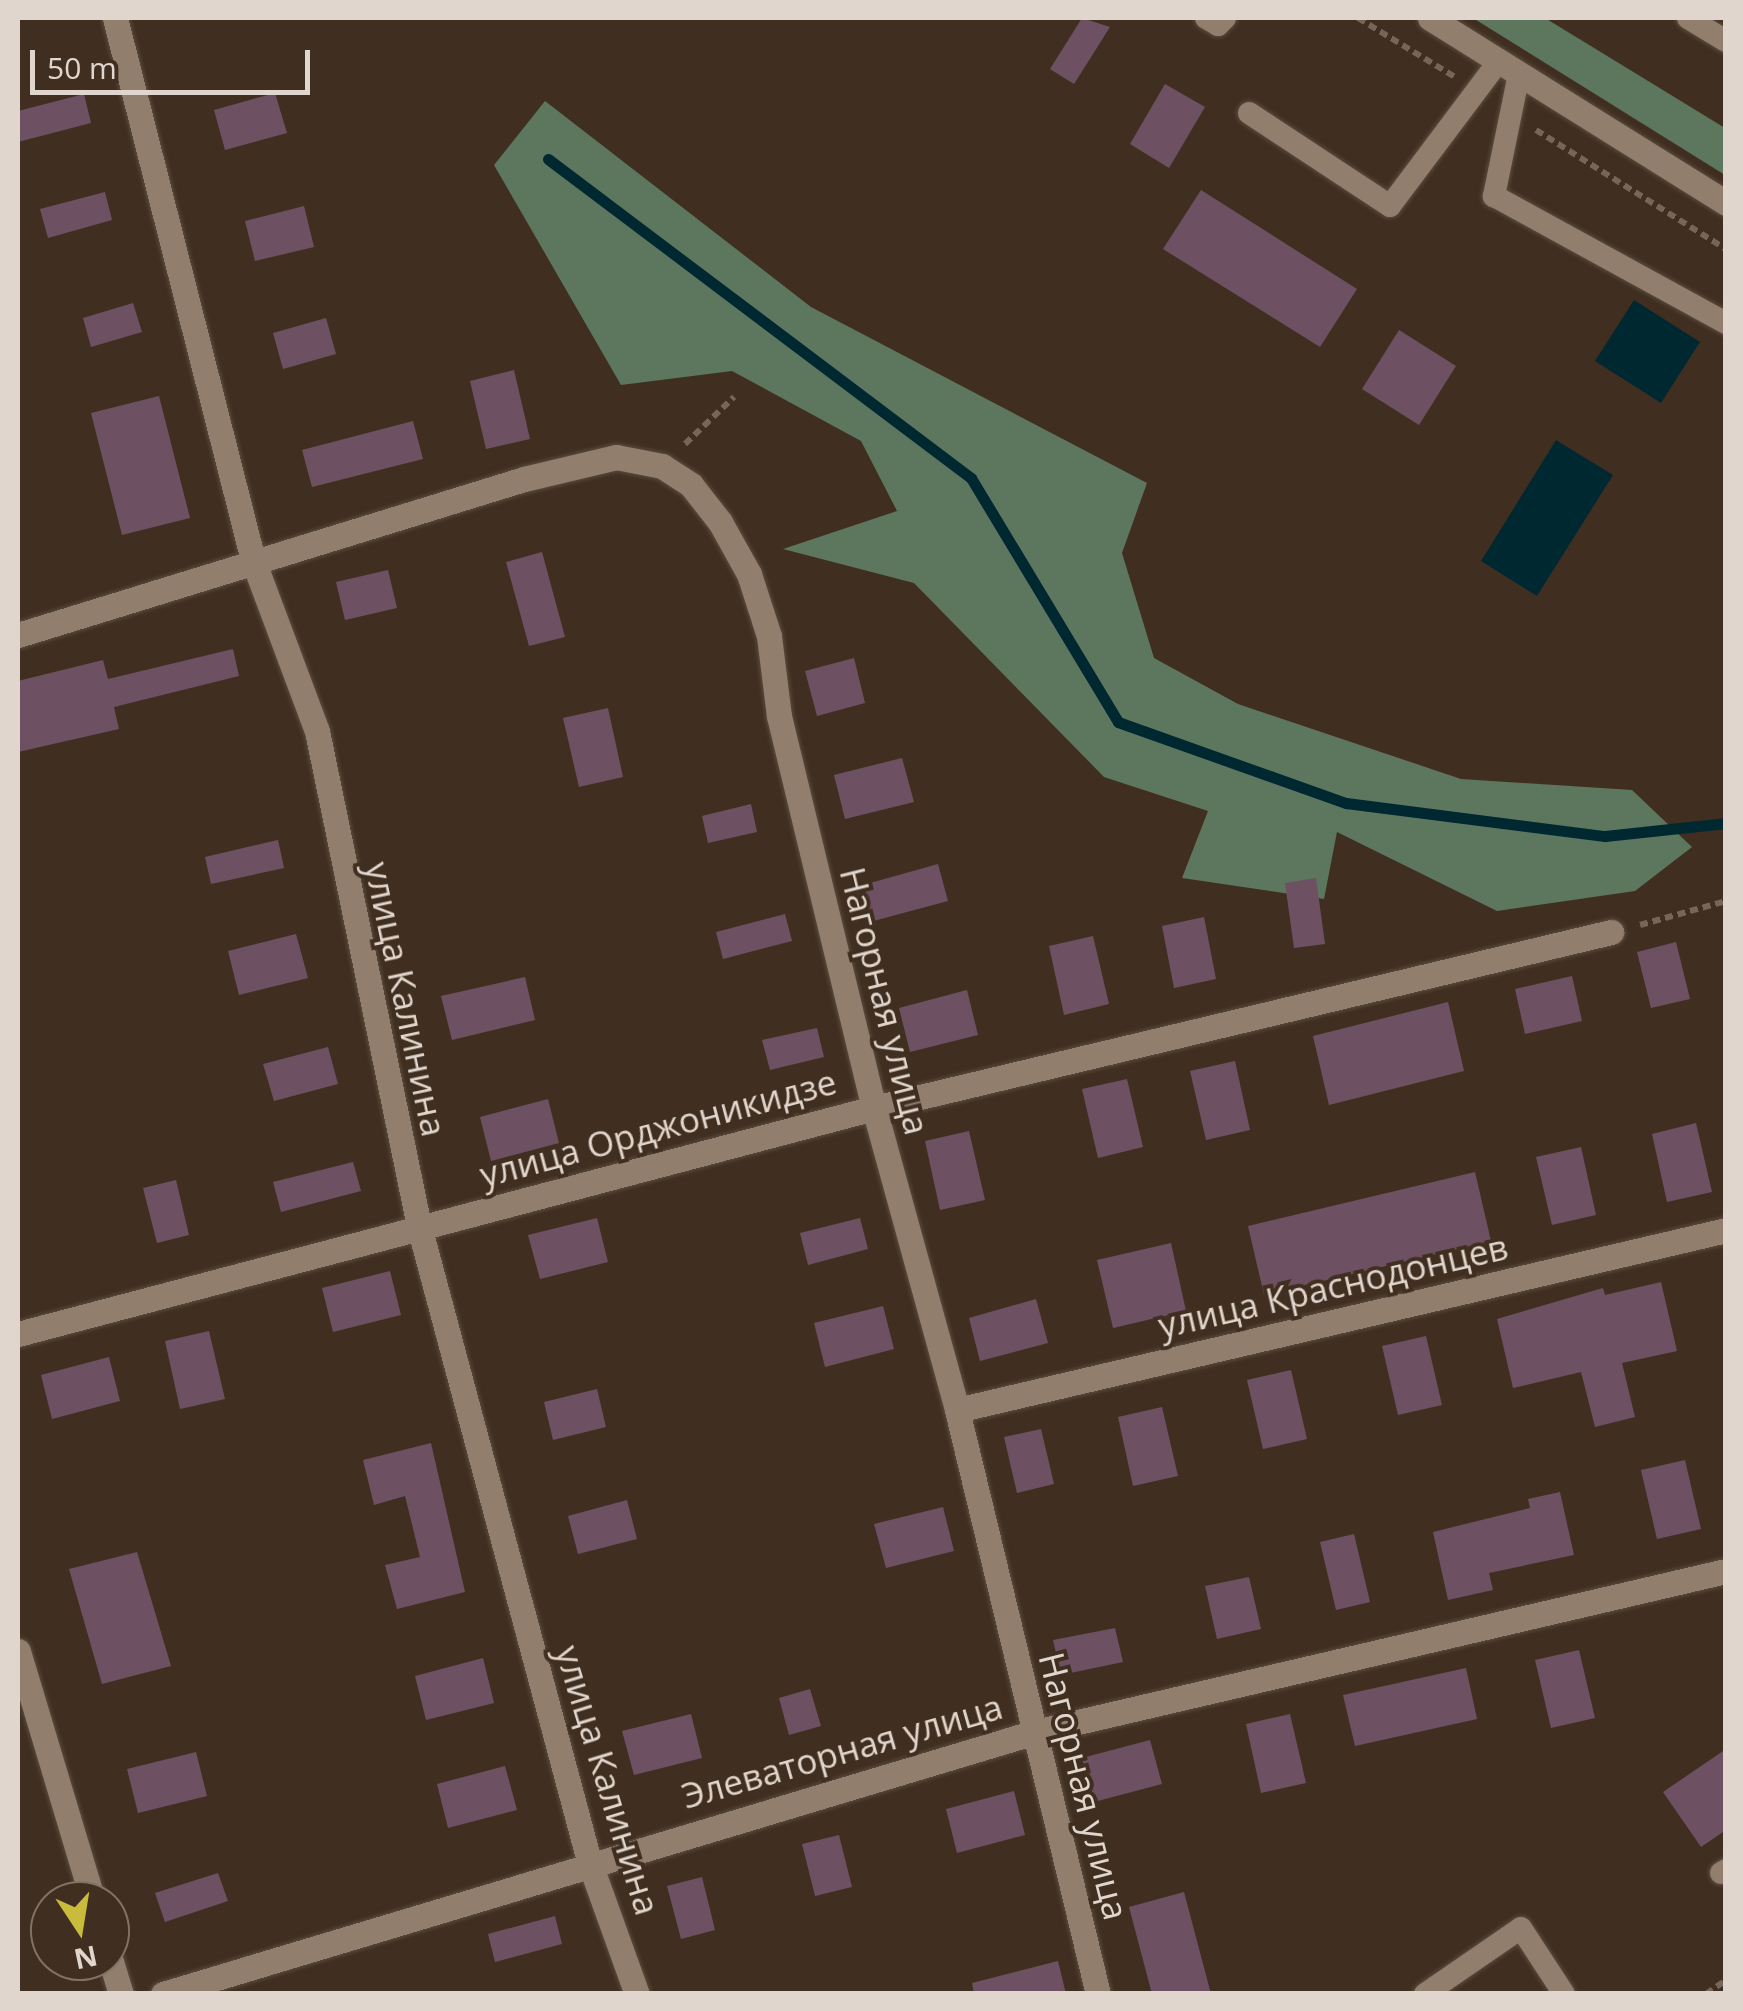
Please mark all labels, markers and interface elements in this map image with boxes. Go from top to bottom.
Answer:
scale bar [35,30,315,92]
text: 50 m [47,47,117,88]
street label: улица Калинина [356,858,456,1140]
street label: Нагорная улица [831,863,939,1139]
street label: улица Орджоникидзе [475,1060,841,1196]
street label: улица Краснодонцев [1154,1225,1512,1347]
street label: улица Калинина [547,1640,669,1920]
street label: Нагорная улица [1030,1648,1138,1924]
street label: Элеваторная улица [677,1685,1007,1817]
north arrow [30,1881,130,1981]
text: N [71,1937,101,1979]

